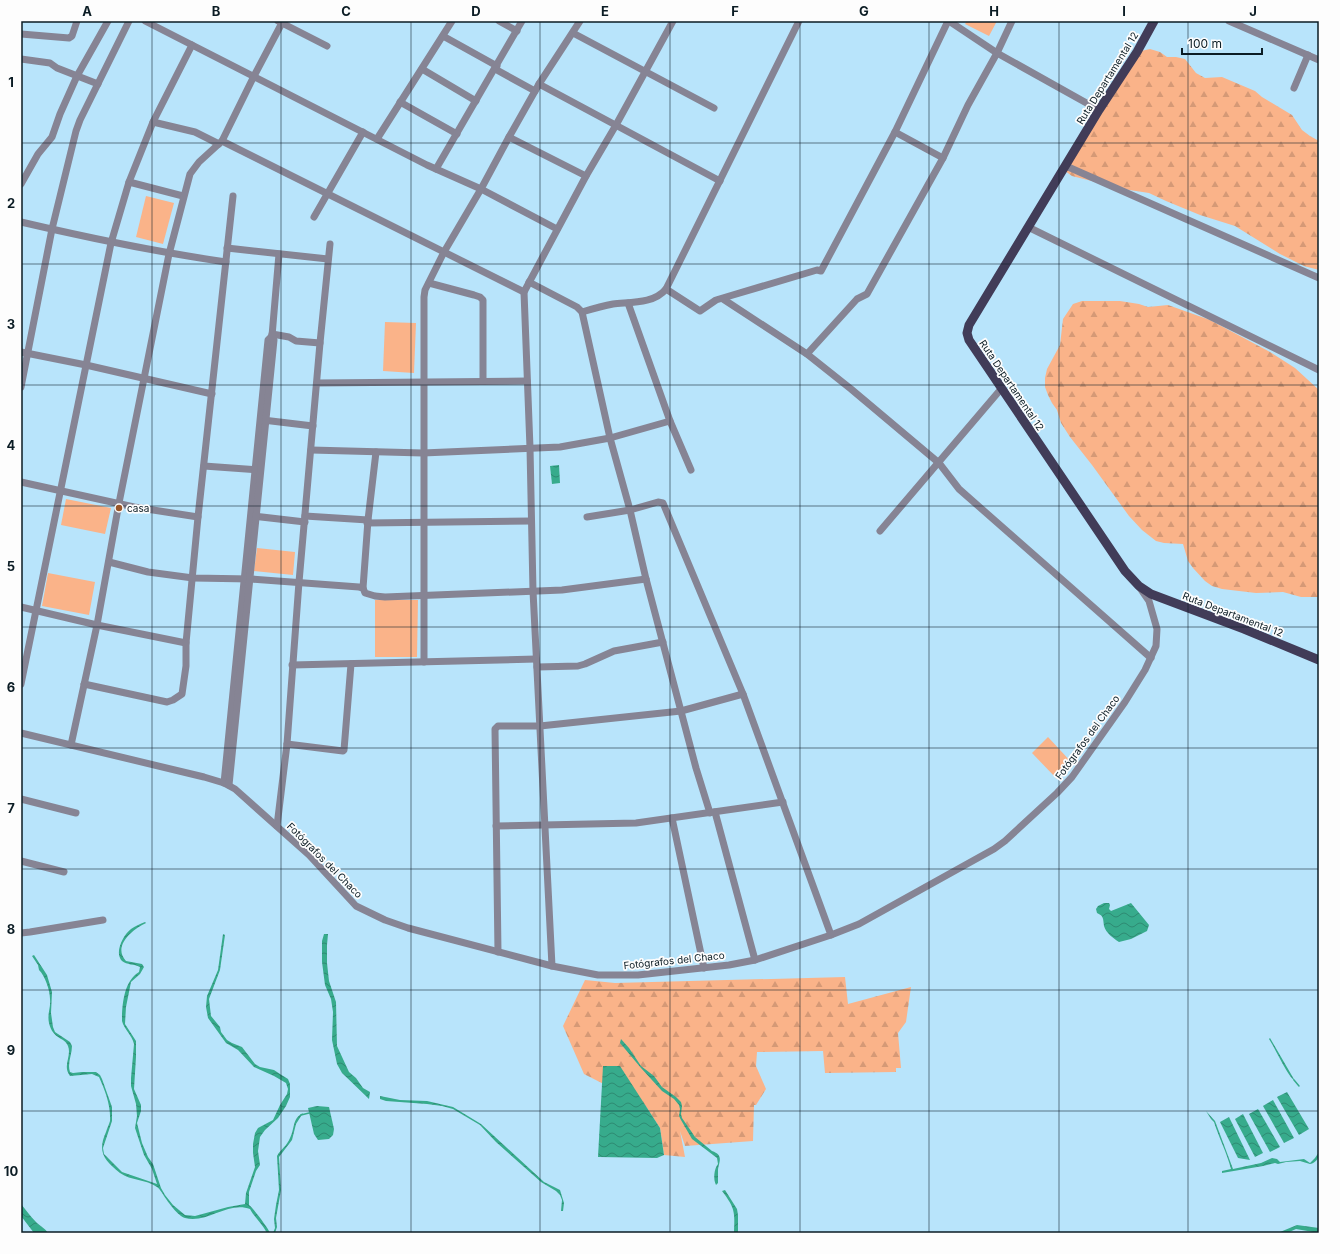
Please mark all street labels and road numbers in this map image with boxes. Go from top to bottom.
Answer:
street label: Ruta Departamental 12 [1074,30,1140,126]
street label: Ruta Departamental 12 [977,337,1047,433]
street label: Ruta Departamental 12 [1181,589,1285,639]
street label: Fotógrafos del Chaco [1052,692,1122,782]
street label: Fotógrafos del Chaco [285,820,365,900]
street label: Fotógrafos del Chaco [623,949,725,971]

